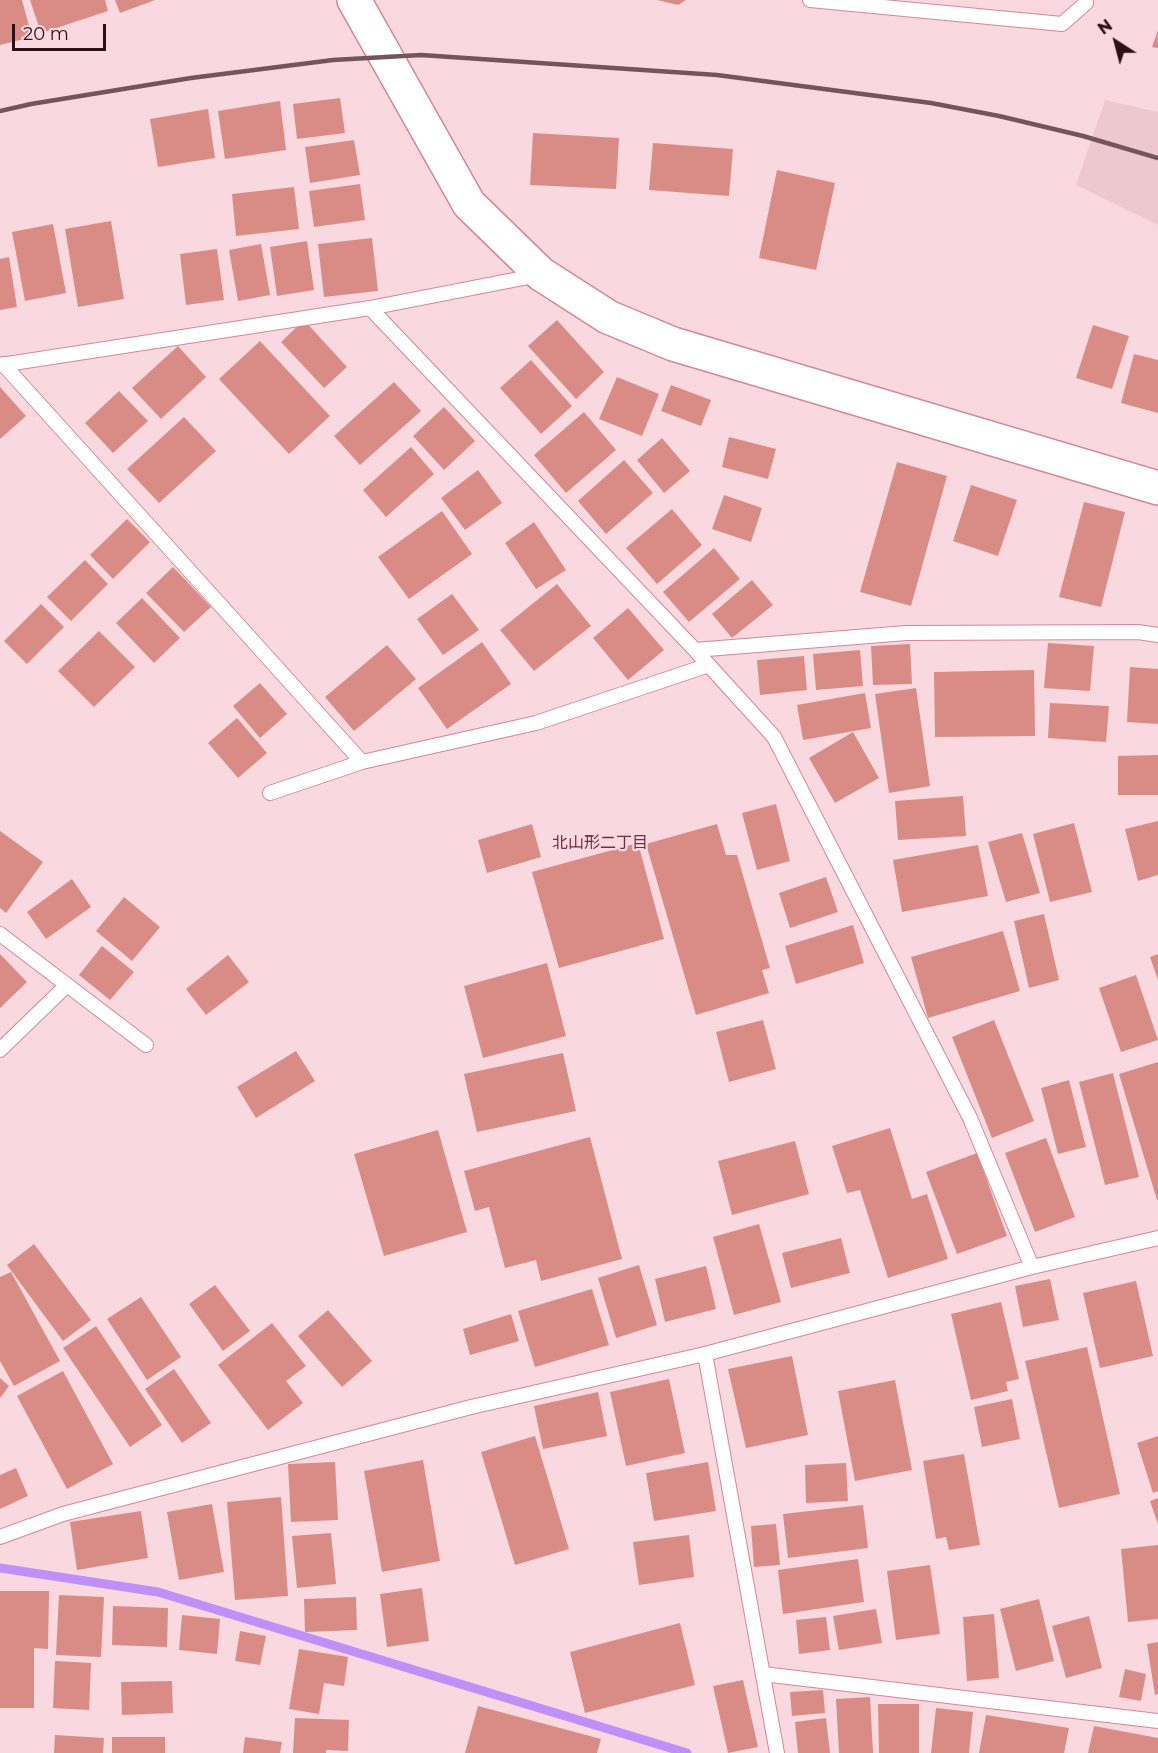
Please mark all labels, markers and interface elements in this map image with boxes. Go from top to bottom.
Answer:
scale bar [15,12,110,50]
north arrow [1086,12,1146,72]
text: N [1094,16,1116,39]
text: 20 m [23,23,69,45]
district label: 北山形二丁目 [552,833,648,853]

